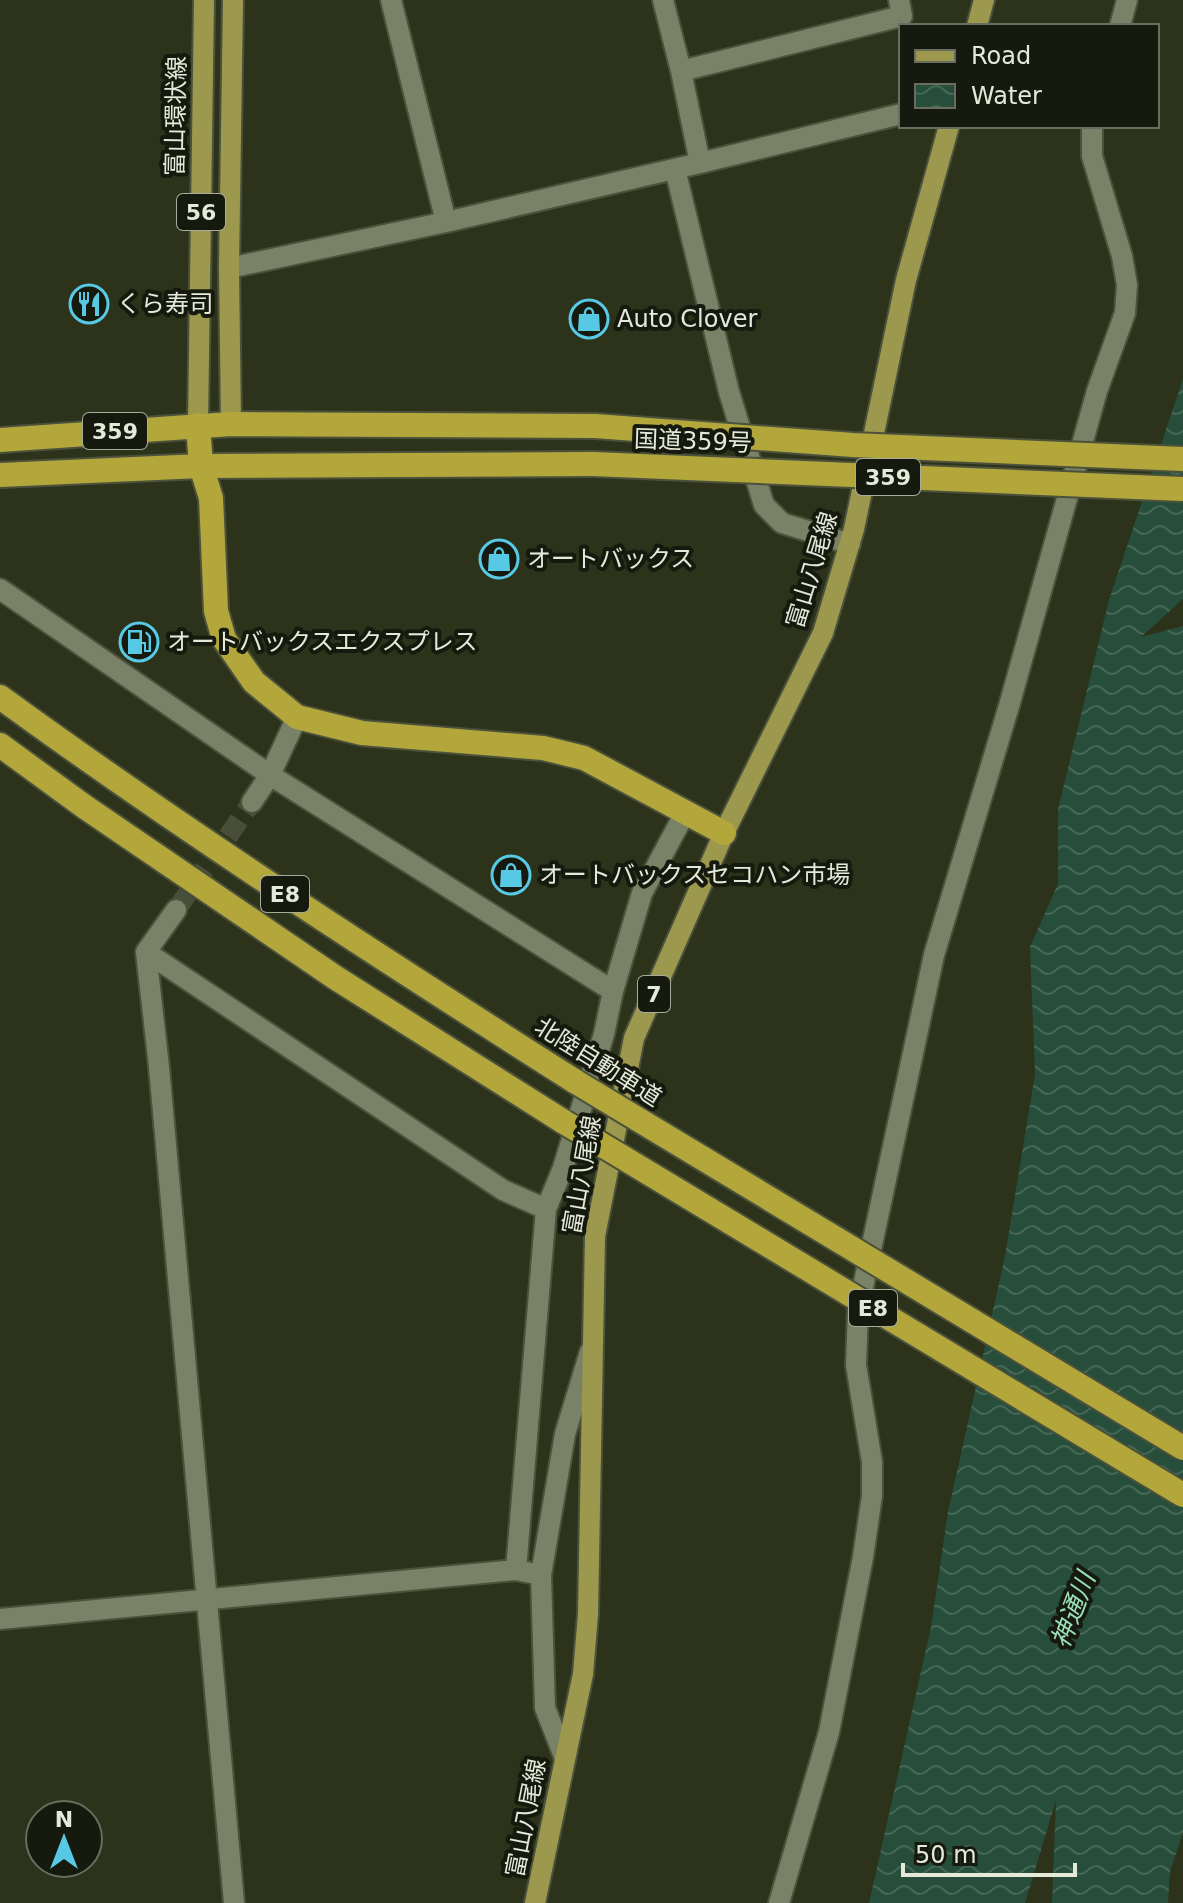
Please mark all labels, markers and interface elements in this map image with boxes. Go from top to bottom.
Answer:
legend [899,24,1159,128]
text: Road [971,42,1031,70]
street label: 富山環状線 [161,56,191,176]
text: Water [971,82,1042,110]
road number: 56 [177,194,225,230]
restaurant icon: くら寿司 [68,283,110,325]
place label: くら寿司 [117,290,213,318]
shop icon: Auto Clover [568,298,610,340]
place label: Auto Clover [617,305,757,333]
road number: 359 [83,413,147,449]
street label: 国道359号 [634,425,752,457]
road number: 359 [856,459,920,495]
street label: 富山八尾線 [781,509,843,631]
shop icon: オートバックス [478,538,520,580]
place label: オートバックス [527,545,694,573]
fuel station icon: オートバックスエクスプレス [118,621,160,663]
place label: オートバックスエクスプレス [167,628,478,656]
shop icon: オートバックスセコハン市場 [490,854,532,896]
place label: オートバックスセコハン市場 [539,861,850,889]
road number: E8 [261,876,309,912]
road number: 7 [638,976,670,1012]
street label: 北陸自動車道 [530,1012,666,1112]
street label: 富山八尾線 [558,1113,606,1237]
road number: E8 [849,1290,897,1326]
water label: 神通川 [1045,1565,1102,1652]
street label: 富山八尾線 [501,1756,551,1880]
north arrow [24,1799,104,1879]
text: N [55,1807,73,1832]
scale bar [903,1827,1075,1877]
text: 50 m [915,1841,977,1869]

